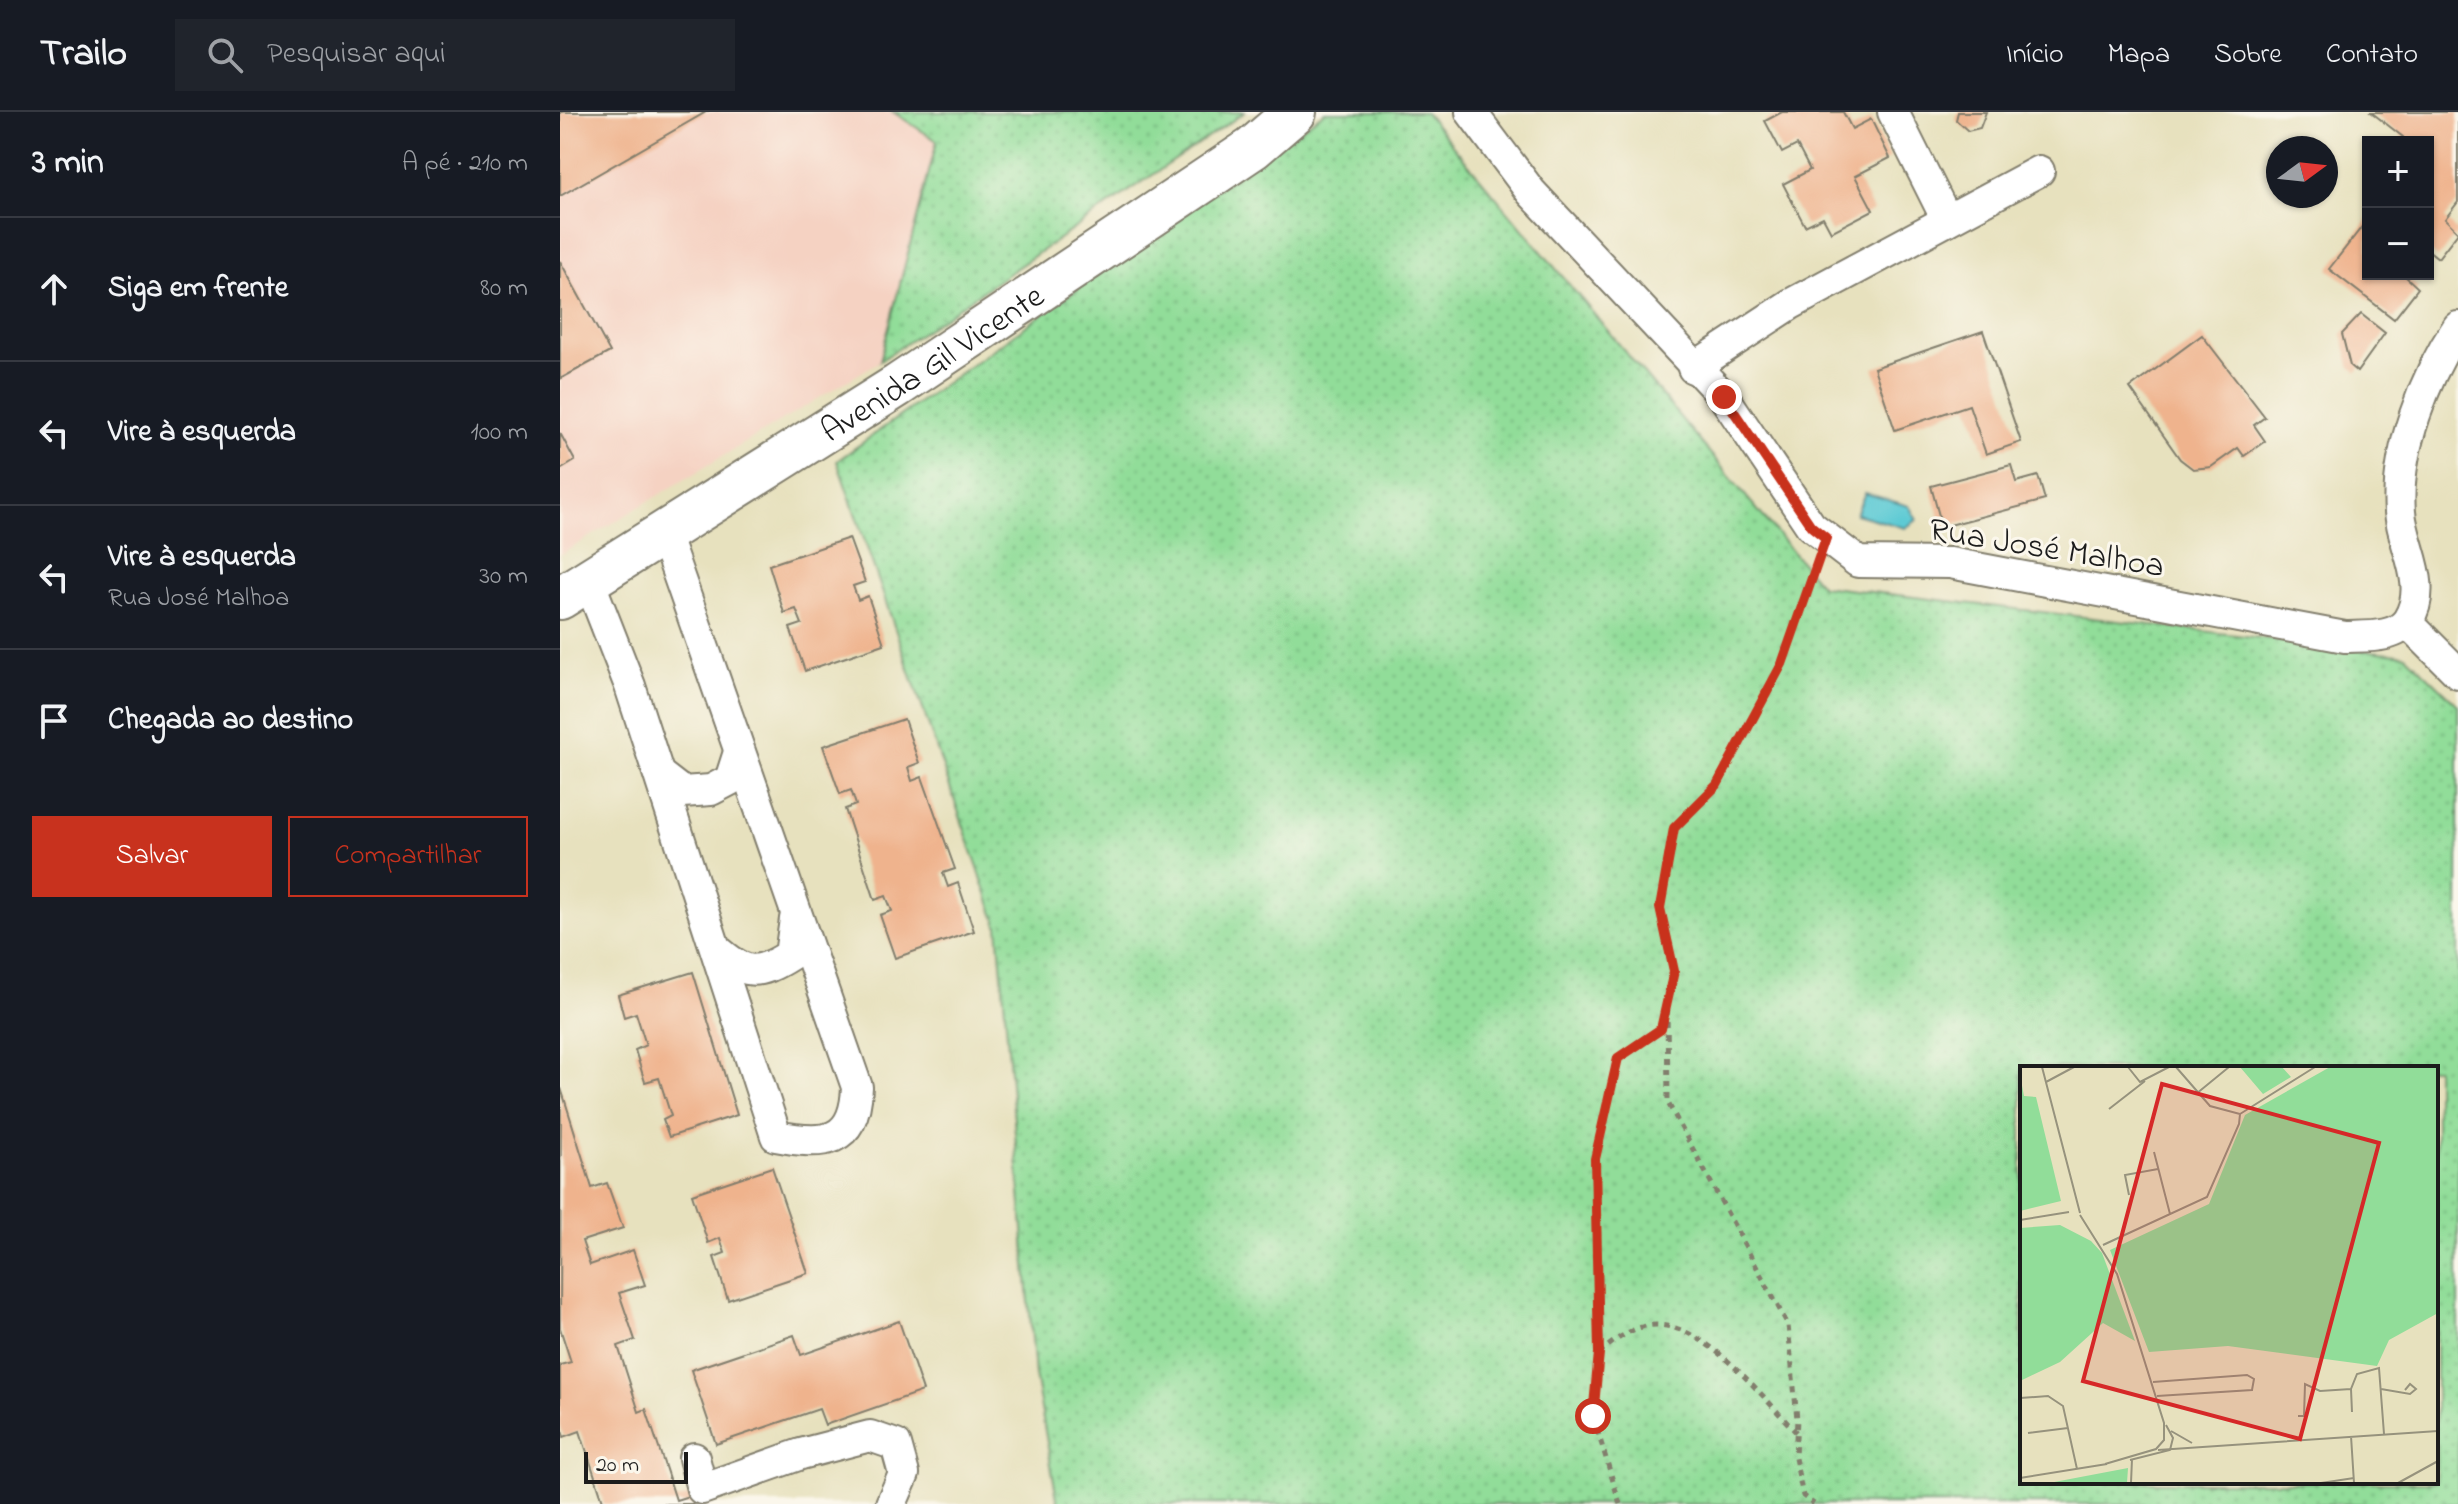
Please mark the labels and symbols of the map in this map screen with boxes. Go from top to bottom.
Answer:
north arrow [2266,136,2338,208]
street label: Avenida Gil Vicente [812,273,1056,457]
route end [1706,379,1742,415]
street label: Rua José Malhoa [1925,507,2167,593]
inset map [2020,1066,2438,1484]
route start [1575,1398,1611,1434]
scale bar [584,1448,688,1484]

